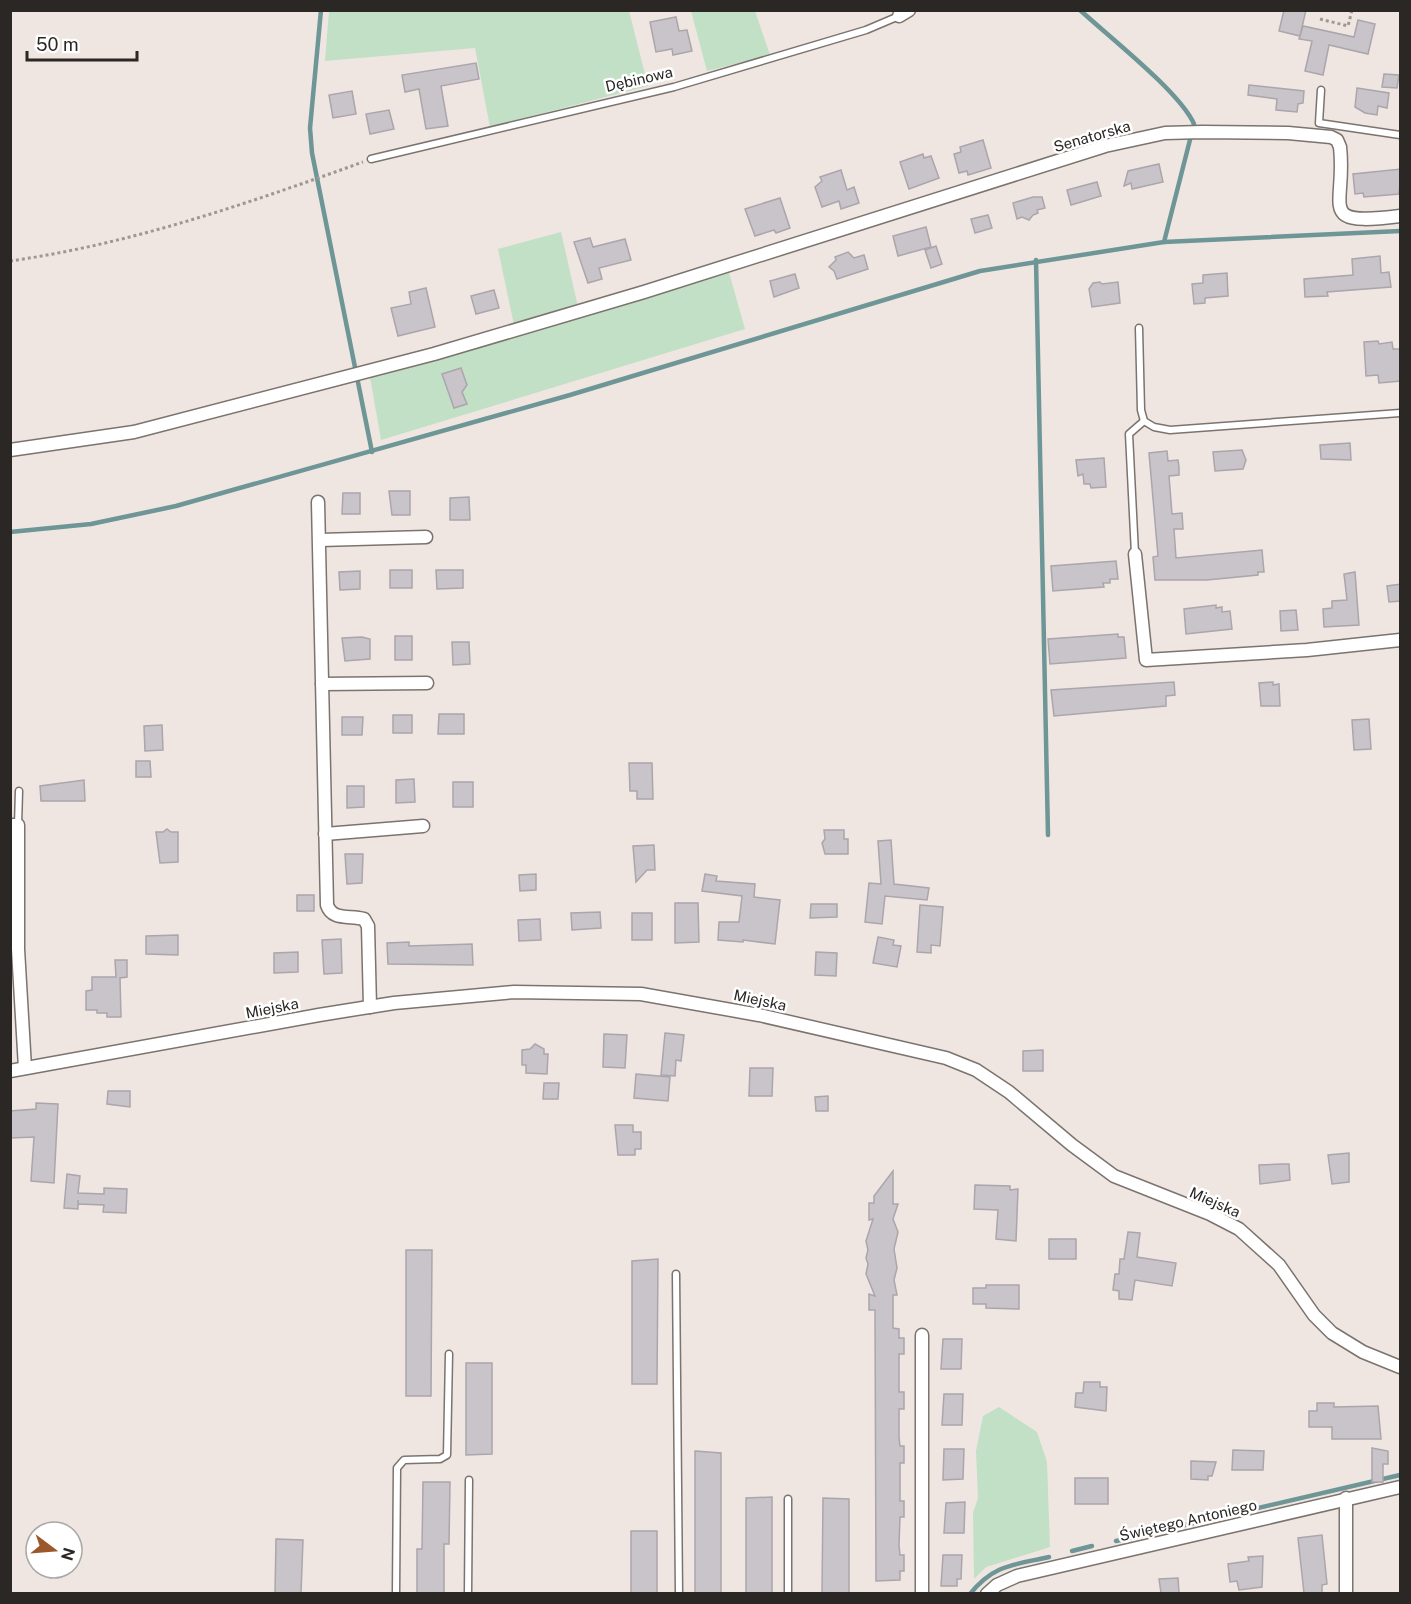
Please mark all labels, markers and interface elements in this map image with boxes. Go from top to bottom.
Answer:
scale bar [27,24,136,62]
text: 50 m [36,34,79,55]
street label: Dębinowa [604,63,674,95]
street label: Senatorska [1052,117,1132,155]
street label: Miejska [732,986,788,1014]
street label: Miejska [244,995,300,1021]
street label: Miejska [1187,1183,1243,1221]
street label: Świętego Antoniego [1117,1495,1258,1544]
north arrow [24,1520,84,1580]
text: N [57,1545,79,1563]

